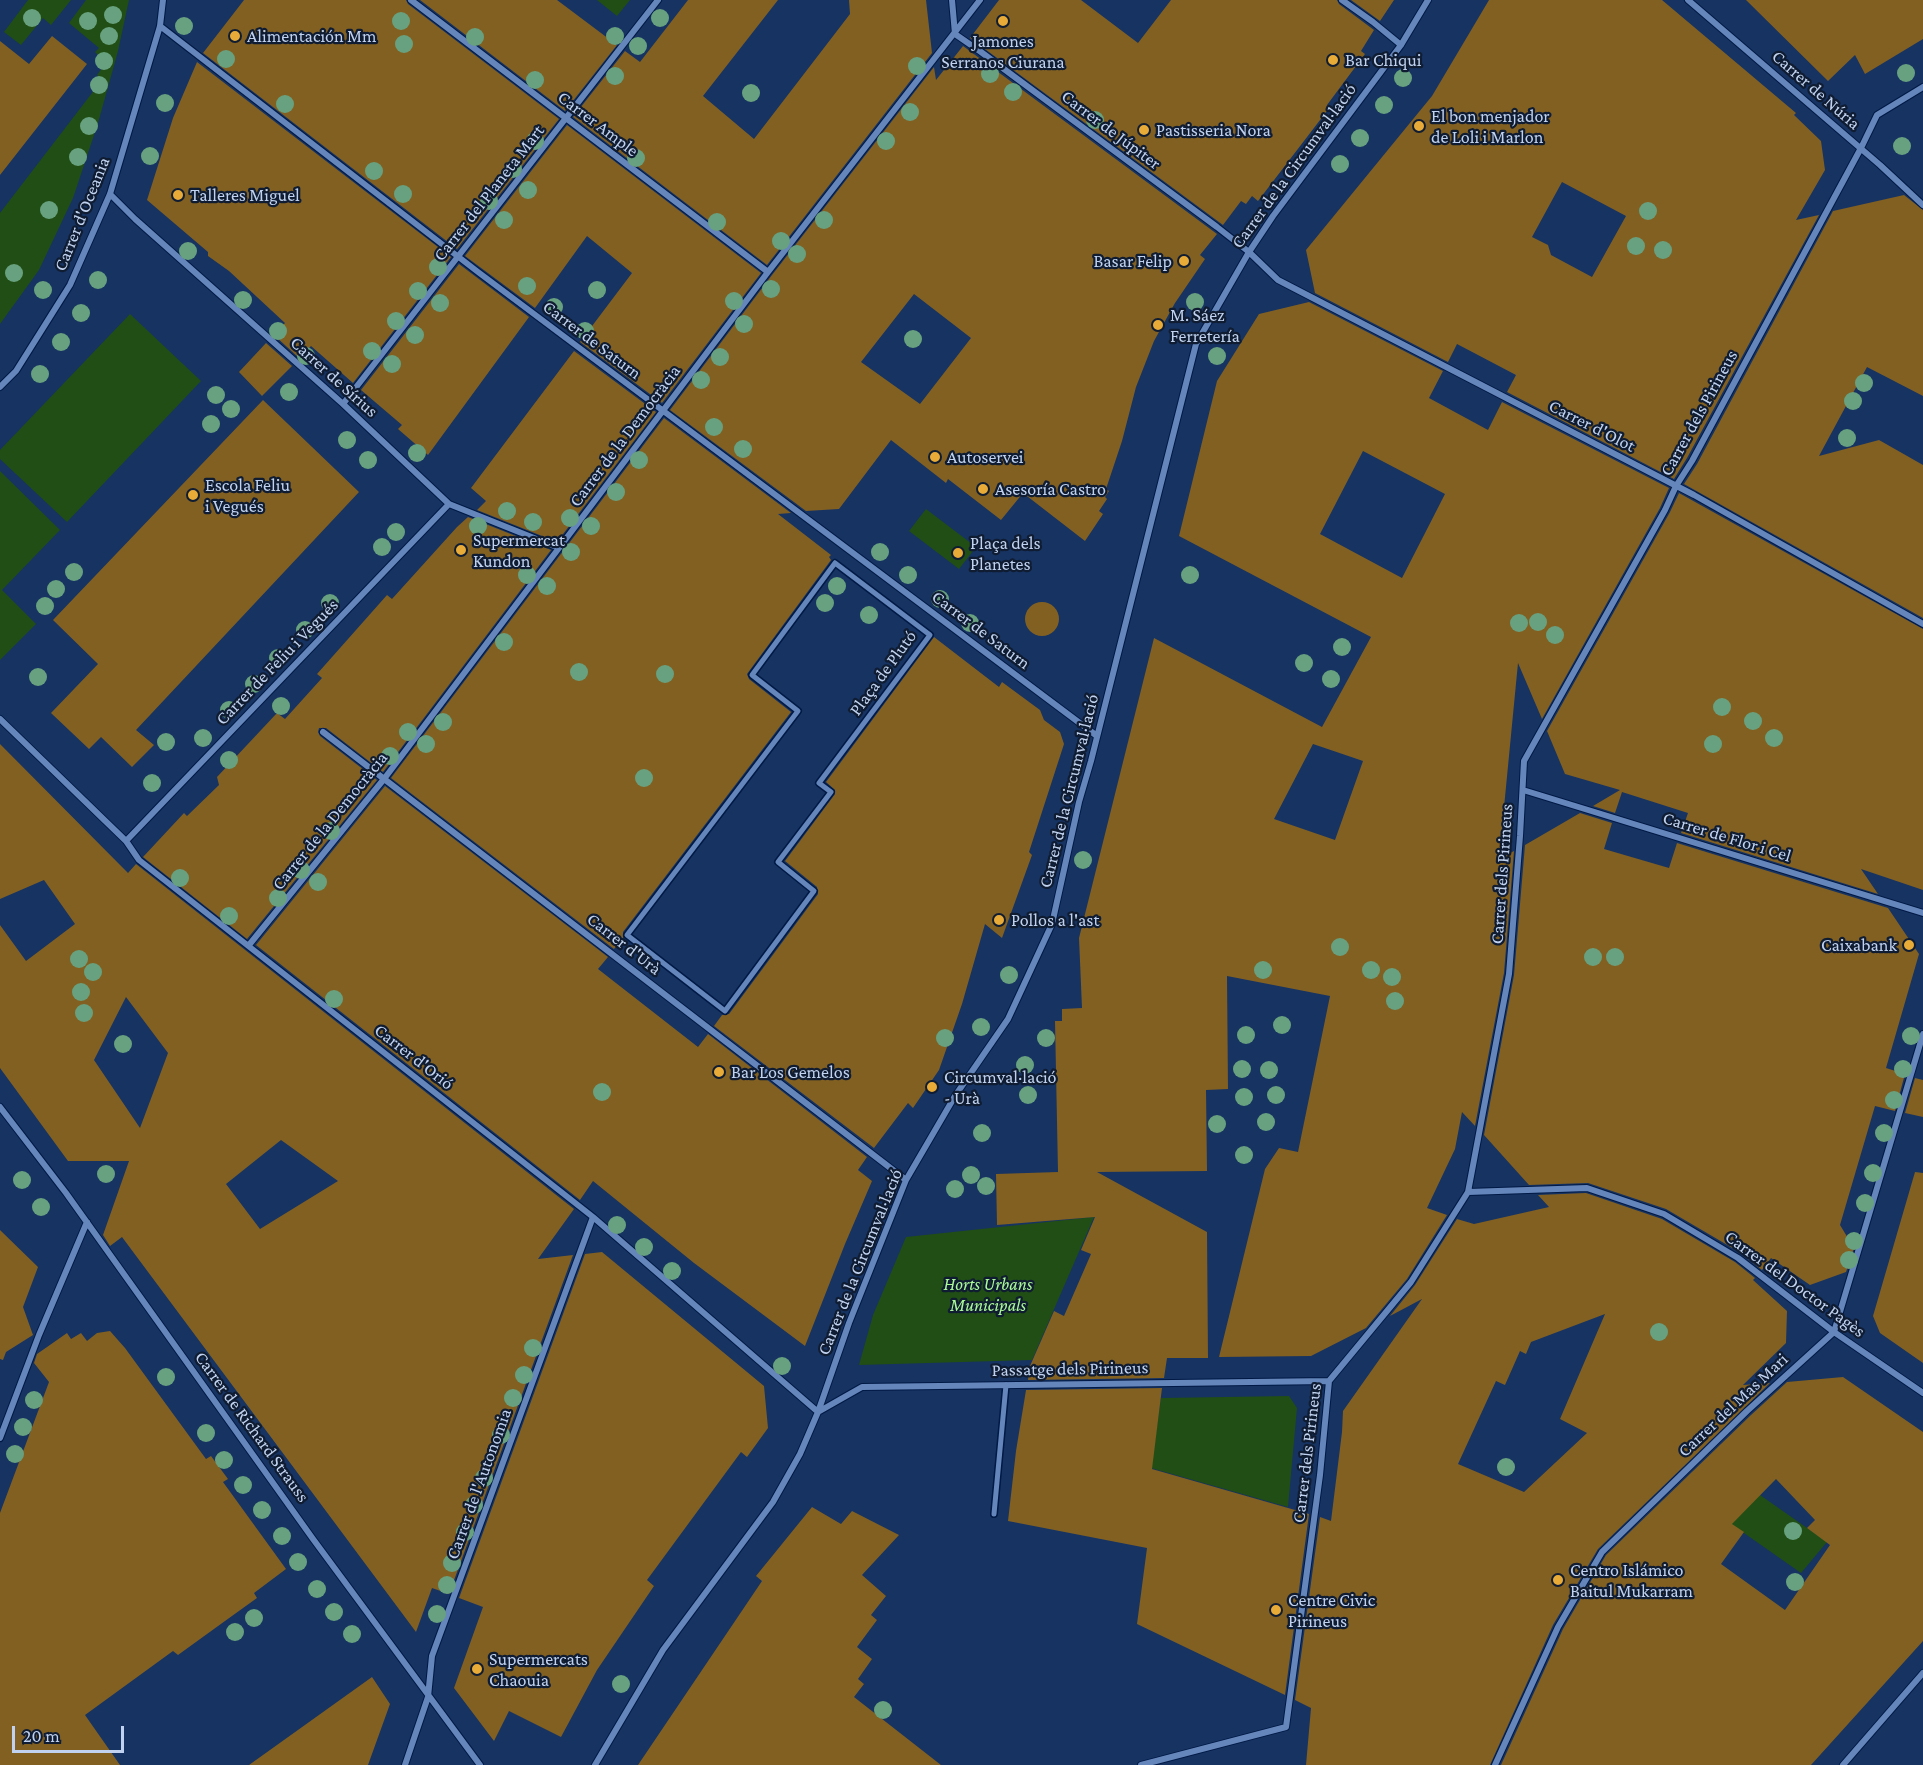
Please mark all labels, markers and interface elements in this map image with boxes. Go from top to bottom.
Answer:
marker: Jamones Serranos Ciurana [996,14,1010,28]
place label: Alimentación Mm [247,25,376,47]
marker: Alimentación Mm [228,29,242,43]
place label: Jamones Serranos Ciurana [941,30,1065,72]
street label: Carrer de Núria [1767,46,1865,134]
place label: Bar Chiqui [1345,49,1421,71]
marker: Bar Chiqui [1326,53,1340,67]
street label: Carrer de la Circumval·lació [1227,79,1361,253]
street label: Carrer de Júpiter [1057,86,1165,174]
street label: Carrer Ample [553,87,643,161]
place label: El bon menjador de Loli i Marlon [1431,105,1550,148]
place label: Pastisseria Nora [1156,119,1271,141]
marker: El bon menjador de Loli i Marlon [1412,119,1426,133]
street label: Carrer del Planeta Mart [429,120,549,266]
marker: Pastisseria Nora [1137,123,1151,137]
street label: Carrer d'Oceania [49,154,115,274]
place label: Talleres Miguel [190,184,300,206]
marker: Talleres Miguel [171,188,185,202]
place label: Basar Felip [1093,250,1172,272]
marker: Basar Felip [1177,254,1191,268]
street label: Carrer de Saturn [538,296,646,384]
place label: M. Sáez Ferretería [1170,304,1240,346]
marker: M. Sáez Ferretería [1151,318,1165,332]
street label: Carrer de Sírius [286,332,382,422]
street label: Carrer dels Pirineus [1655,346,1743,480]
street label: Carrer de la Democràcia [565,361,685,511]
street label: Carrer d'Olot [1545,395,1639,457]
place label: Autoservei [947,446,1024,468]
marker: Autoservei [928,450,942,464]
place label: Escola Feliu i Vegués [205,474,290,516]
place label: Asesoría Castro [995,478,1106,500]
marker: Asesoría Castro [976,482,990,496]
marker: Escola Feliu i Vegués [186,488,200,502]
place label: Supermercat Kundon [473,529,565,572]
place label: Plaça dels Planetes [970,532,1040,574]
marker: Supermercat Kundon [454,543,468,557]
marker: Plaça dels Planetes [951,546,965,560]
street label: Carrer de Saturn [927,586,1035,674]
street label: Carrer de Feliu i Vegués [211,594,343,730]
street label: Plaça de Plutó [845,626,921,720]
street label: Carrer de la Circumval·lació [1034,692,1104,890]
street label: Carrer de la Democràcia [268,747,392,895]
street label: Carrer dels Pirineus [1486,803,1518,945]
street label: Carrer de Flor i Cel [1660,807,1794,867]
street label: Carrer d'Urà [583,908,665,980]
place label: Pollos a l'ast [1011,909,1099,931]
marker: Pollos a l'ast [992,913,1006,927]
place label: Caixabank [1821,934,1897,956]
marker: Caixabank [1902,938,1916,952]
street label: Carrer d'Orió [370,1019,458,1095]
place label: Bar Los Gemelos [731,1061,850,1083]
marker: Bar Los Gemelos [712,1065,726,1079]
place label: Circumval·lació - Urà [944,1066,1057,1108]
marker: Circumval·lació - Urà [925,1080,939,1094]
street label: Carrer de la Circumval·lació [813,1166,907,1358]
street label: Carrer del Doctor Pagès [1721,1226,1869,1342]
park label: Horts Urbans Municipals [944,1273,1032,1316]
street label: Carrer de Richard Strauss [190,1347,314,1507]
street label: Carrer del Mas Mari [1674,1348,1792,1462]
street label: Passatge dels Pirineus [991,1357,1149,1381]
street label: Carrer dels Pirineus [1288,1382,1326,1524]
street label: Carrer de l'Autonomia [442,1406,516,1562]
place label: Centro Islámico Baitul Mukarram [1570,1559,1693,1602]
marker: Centro Islámico Baitul Mukarram [1551,1573,1565,1587]
place label: Centre Civic Pirineus [1288,1589,1375,1632]
marker: Centre Civic Pirineus [1269,1603,1283,1617]
place label: Supermercats Chaouia [489,1648,588,1690]
marker: Supermercats Chaouia [470,1662,484,1676]
scale bar [15,1714,128,1752]
text: 20 m [23,1726,60,1746]

